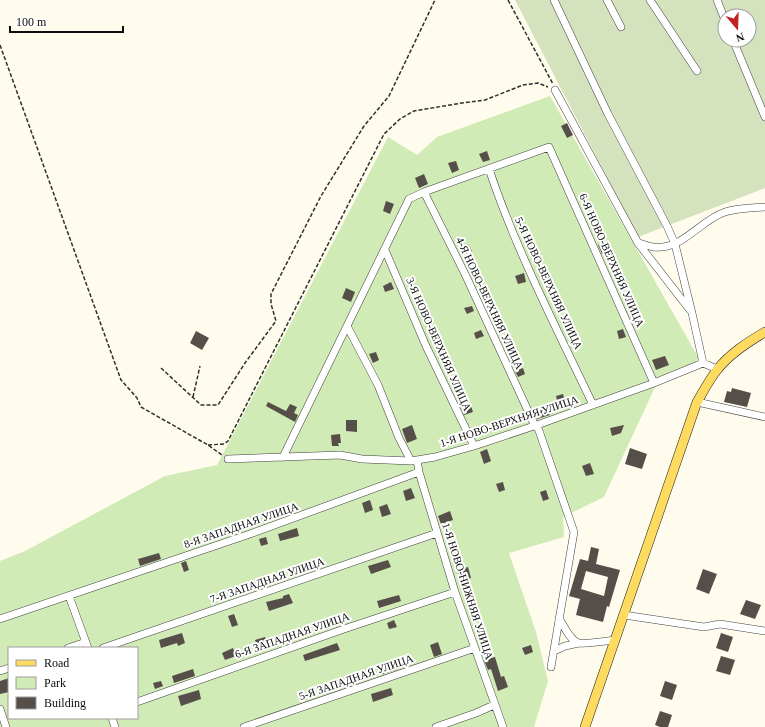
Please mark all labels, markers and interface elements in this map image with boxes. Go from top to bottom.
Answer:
scale bar [10,8,123,34]
north arrow [717,8,757,48]
text: 100 m [16,15,47,29]
text: N [734,30,746,44]
street label: 6-Я НОВО-ВЕРХНЯЯ УЛИЦА [577,191,647,329]
street label: 5-Я НОВО-ВЕРХНЯЯ УЛИЦА [513,215,585,351]
street label: 4-Я НОВО-ВЕРХНЯЯ УЛИЦА [454,235,526,371]
street label: 3-Я НОВО-ВЕРХНЯЯ УЛИЦА [404,275,474,413]
street label: 1-Я НОВО-ВЕРХНЯЯ УЛИЦА [438,393,580,449]
street label: 8-Я ЗАПАДНАЯ УЛИЦА [182,500,300,550]
street label: 1-Я НОВО-НИЖНЯЯ УЛИЦА [440,521,496,661]
street label: 7-Я ЗАПАДНАЯ УЛИЦА [208,555,326,605]
street label: 6-Я ЗАПАДНАЯ УЛИЦА [233,610,351,660]
legend [8,647,138,719]
street label: 5-Я ЗАПАДНАЯ УЛИЦА [297,652,415,702]
text: Road [44,656,69,670]
text: Park [44,676,66,690]
text: Building [44,696,86,710]

